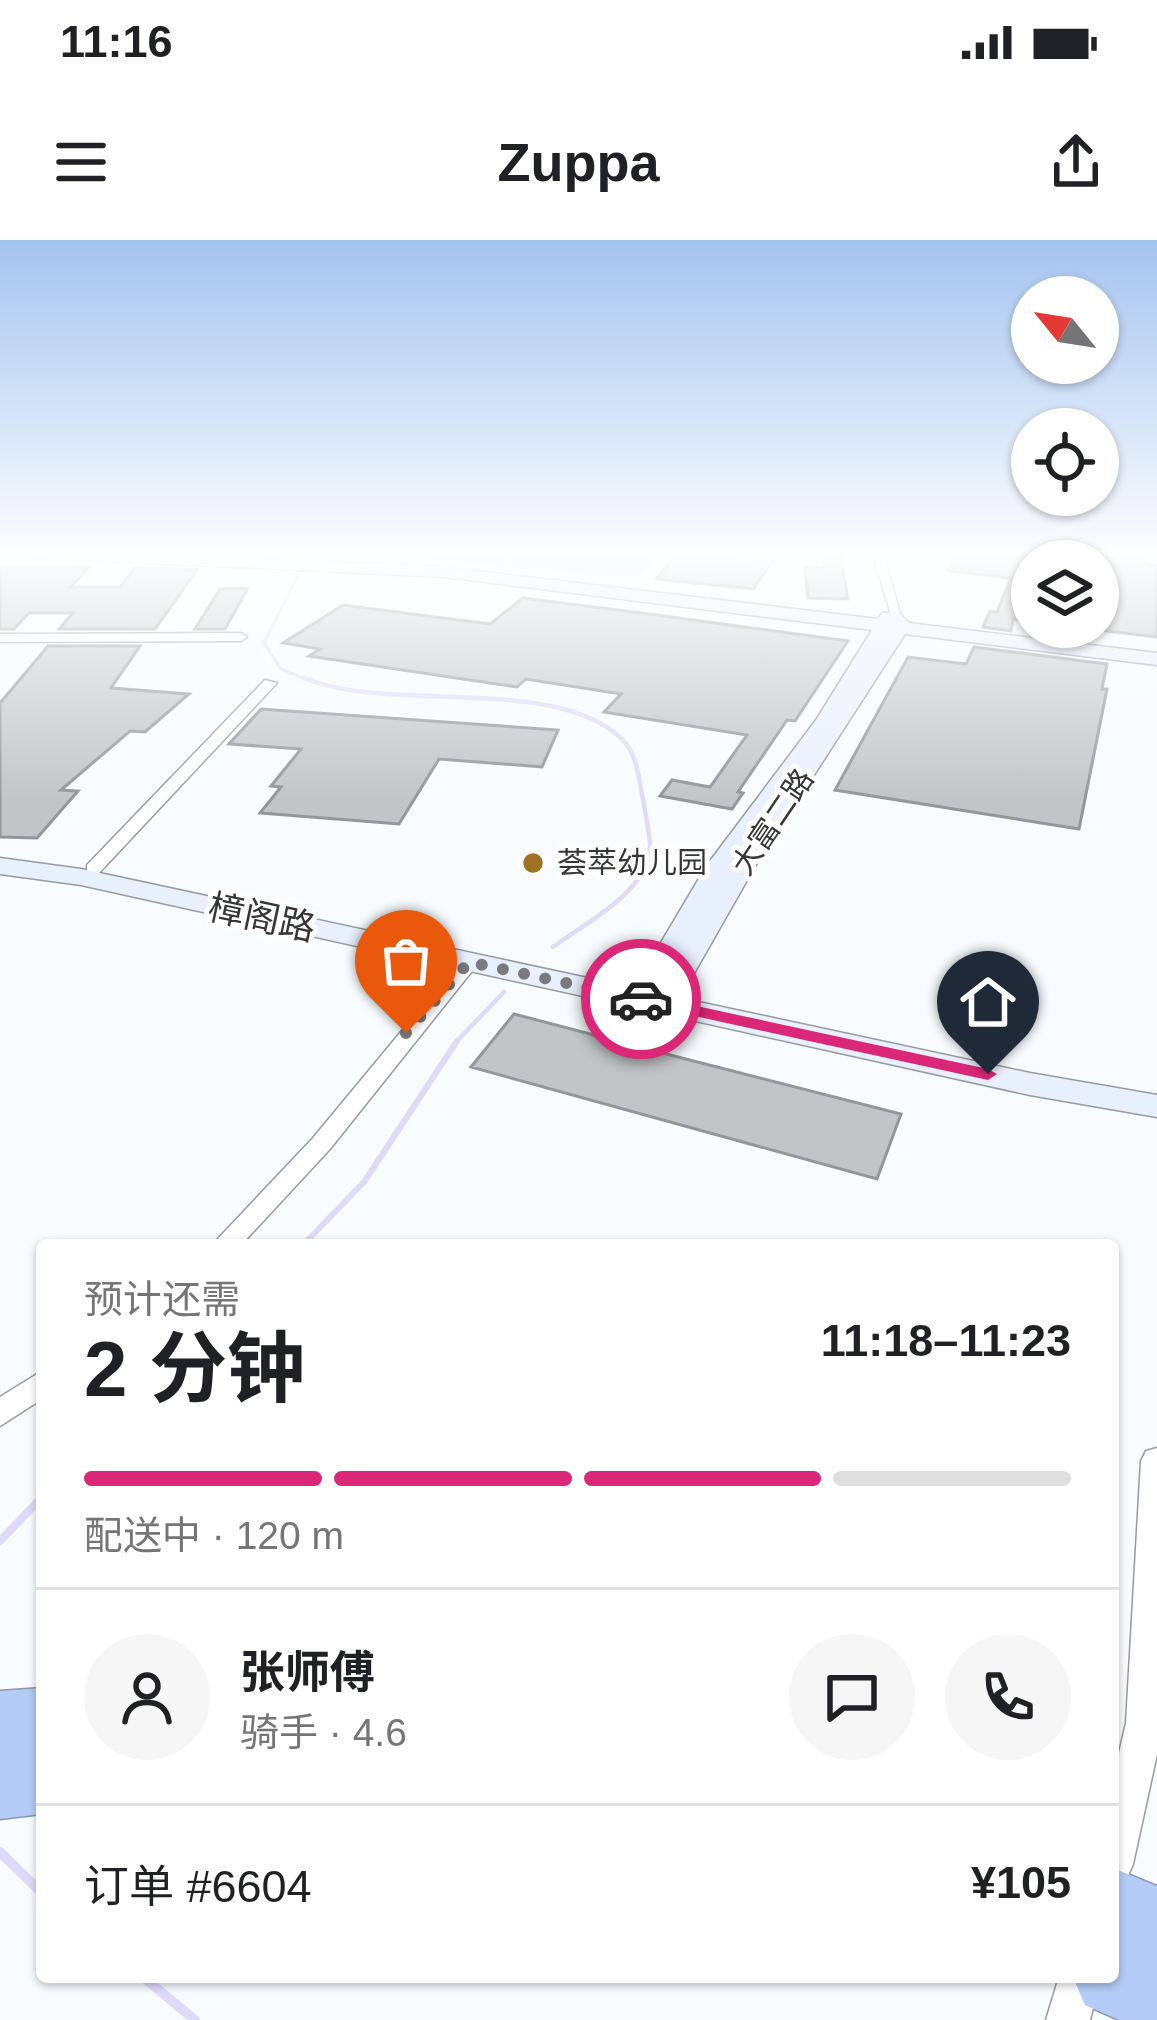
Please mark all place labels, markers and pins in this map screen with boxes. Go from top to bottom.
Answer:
place label: 荟萃幼儿园 [557,846,707,879]
marker: 荟萃幼儿园 [520,850,546,876]
pin [355,910,457,1033]
pin [937,951,1039,1074]

